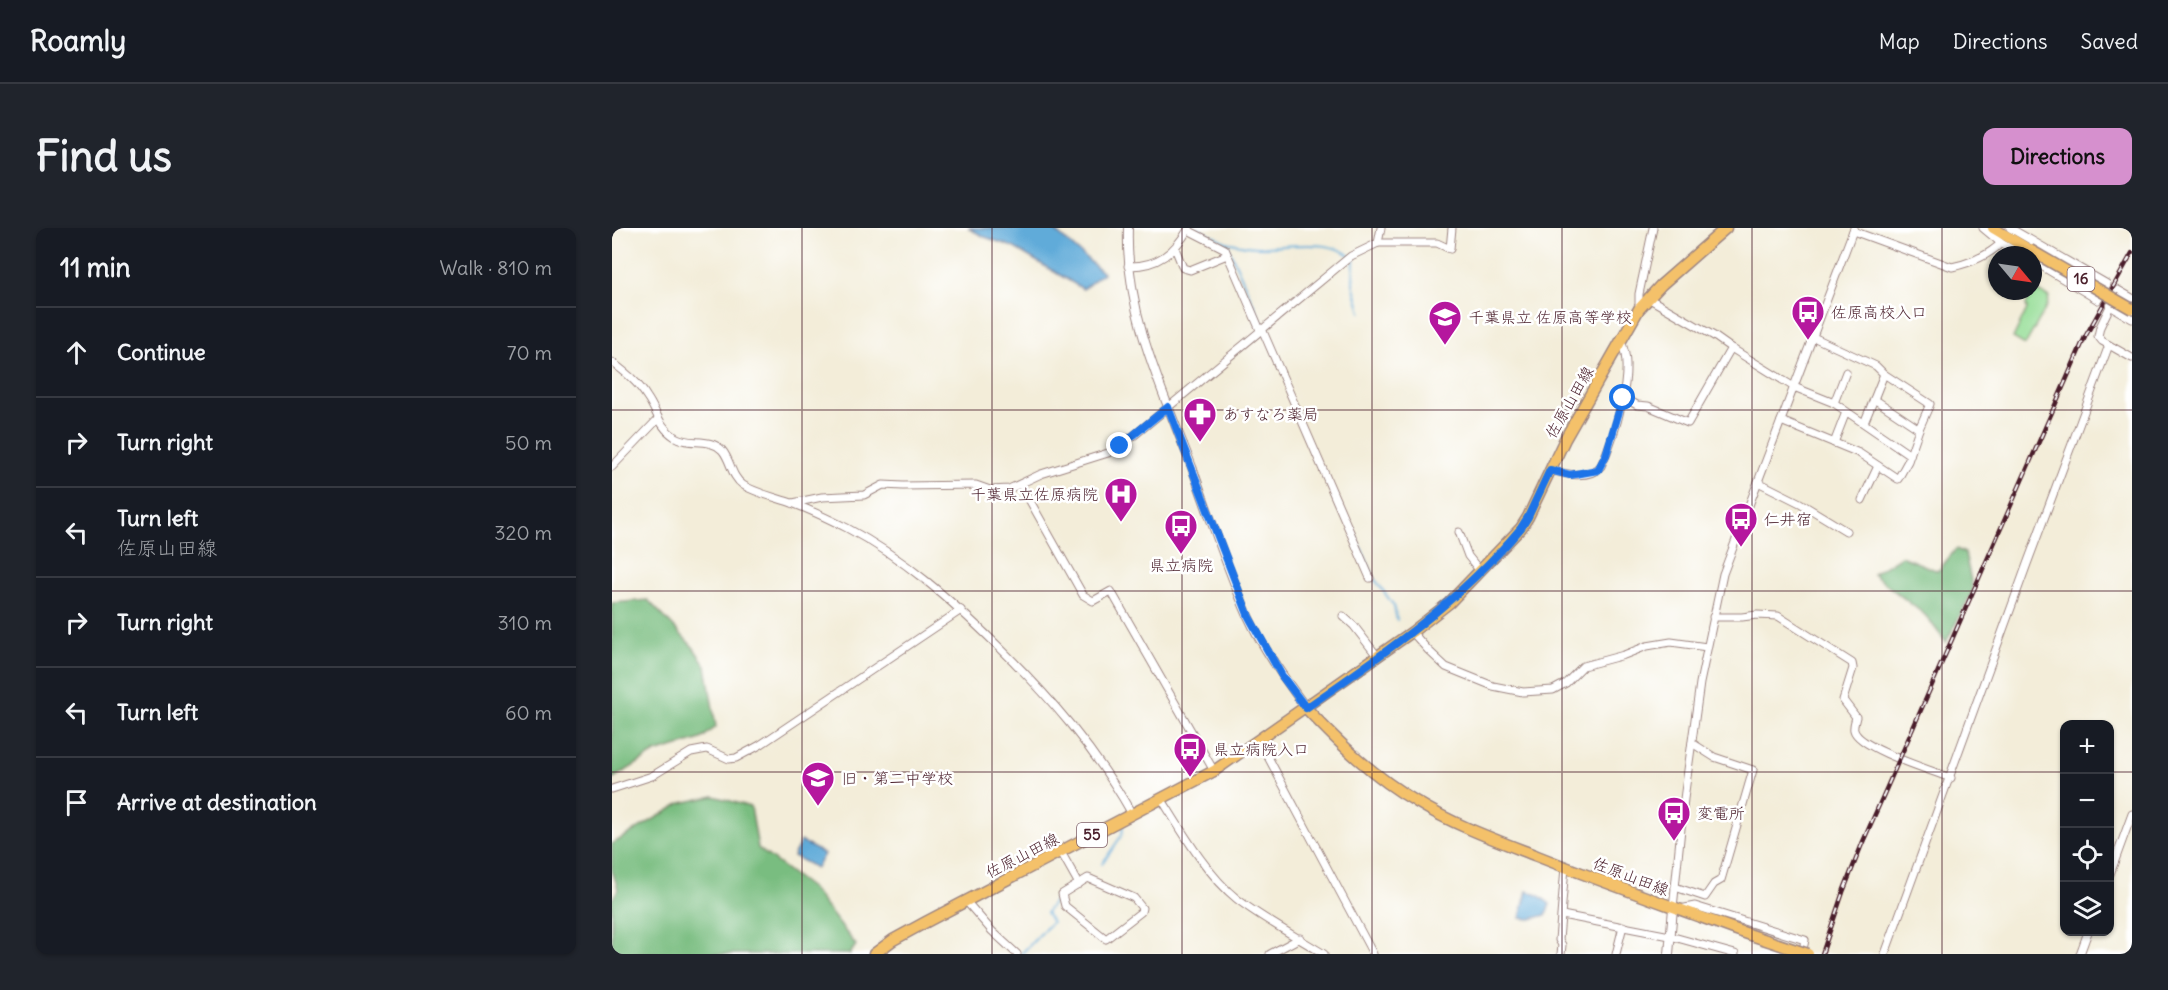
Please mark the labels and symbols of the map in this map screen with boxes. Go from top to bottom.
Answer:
north arrow [1988,246,2042,300]
road number: 16 [2068,267,2094,291]
bus stop icon: 佐原高校入口 [1790,294,1826,341]
school or university icon: 千葉県立 佐原高等学校 [1427,299,1463,346]
place label: 佐原高校入口 [1831,302,1927,322]
place label: 千葉県立 佐原高等学校 [1468,307,1632,327]
street label: 佐原山田線 [1540,362,1598,442]
route start [1609,384,1635,410]
pharmacy icon: あすなろ薬局 [1182,396,1218,443]
place label: あすなろ薬局 [1223,404,1319,424]
route end [1106,432,1132,458]
hospital icon: 千葉県立佐原病院 [1103,476,1139,523]
place label: 千葉県立佐原病院 [970,484,1098,504]
bus stop icon: 仁井宿 [1723,501,1759,548]
bus stop icon: 県立病院 [1163,508,1199,555]
place label: 仁井宿 [1764,509,1812,529]
place label: 県立病院 [1149,555,1213,575]
bus stop icon: 県立病院入口 [1172,731,1208,778]
place label: 県立病院入口 [1213,739,1309,759]
school or university icon: 旧・第二中学校 [800,760,836,807]
place label: 旧・第二中学校 [841,768,953,788]
bus stop icon: 変電所 [1656,795,1692,842]
place label: 変電所 [1697,803,1745,823]
road number: 55 [1077,823,1107,847]
street label: 佐原山田線 [982,828,1062,882]
street label: 佐原山田線 [1590,852,1672,900]

